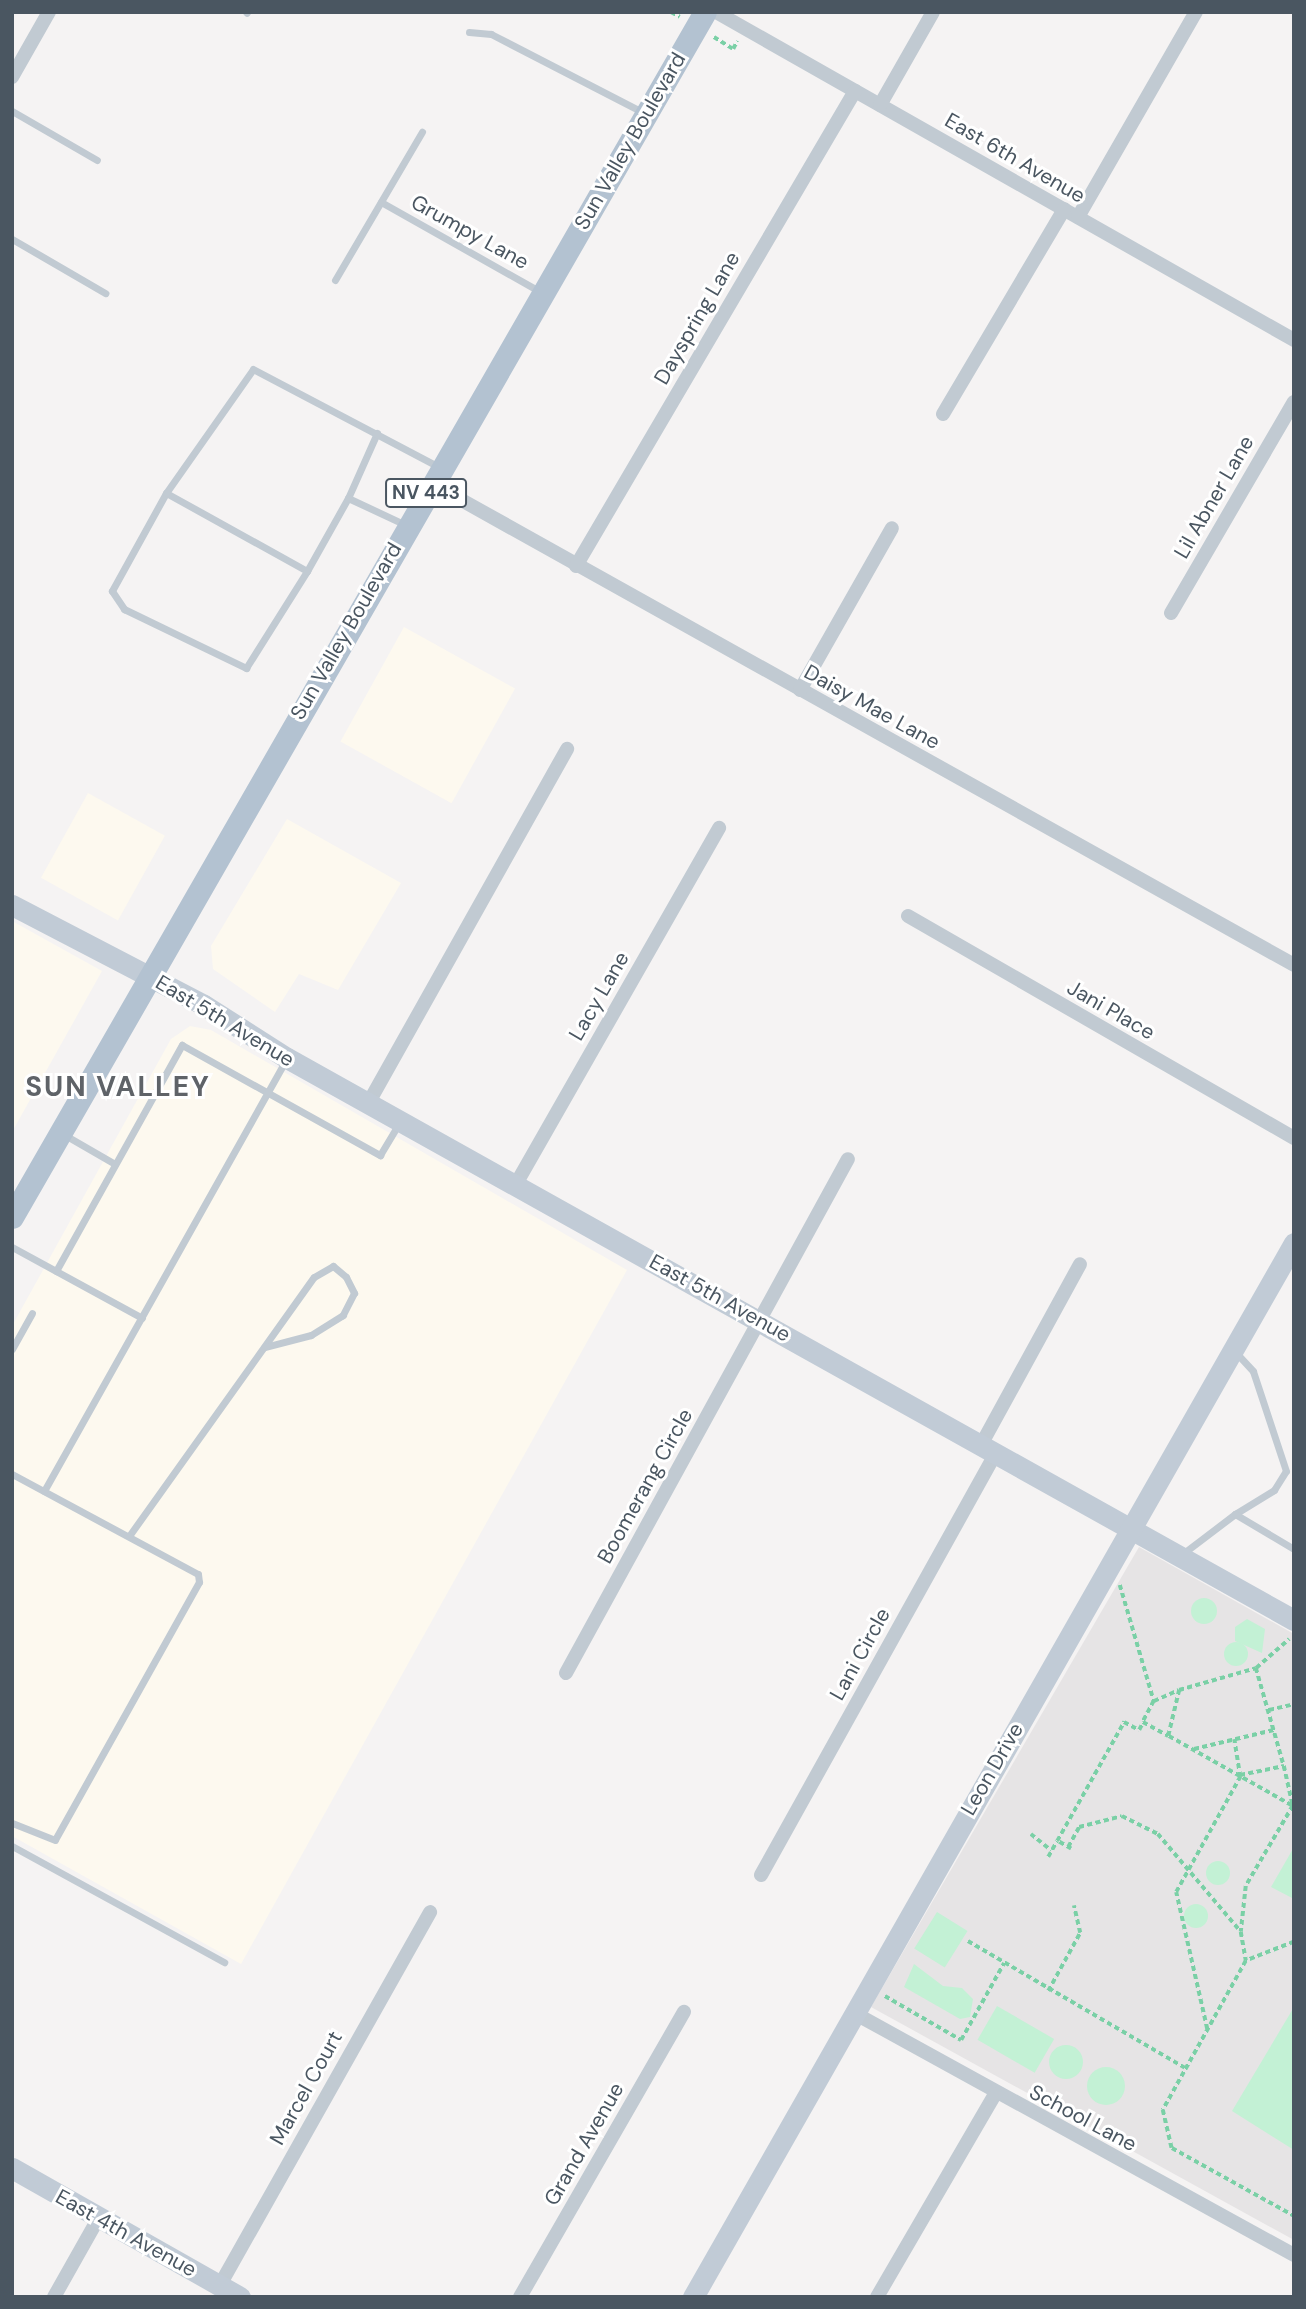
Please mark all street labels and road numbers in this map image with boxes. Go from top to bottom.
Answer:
street label: Sun Valley Boulevard [569,48,691,234]
street label: East 6th Avenue [940,108,1090,208]
street label: Grumpy Lane [407,189,533,275]
street label: Dayspring Lane [649,247,745,389]
street label: Lil Abner Lane [1169,431,1259,563]
road number: NV 443 [384,478,468,508]
street label: Sun Valley Boulevard [285,538,407,724]
street label: Daisy Mae Lane [800,659,944,755]
street label: Lacy Lane [564,947,634,1045]
street label: East 5th Avenue [151,970,299,1072]
street label: Jani Place [1063,975,1159,1045]
street label: East 5th Avenue [645,1249,795,1347]
street label: Boomerang Circle [592,1404,698,1568]
street label: Lani Circle [824,1604,896,1704]
street label: Leon Drive [955,1718,1029,1820]
street label: Marcel Court [264,2027,348,2149]
street label: Grand Avenue [539,2078,629,2210]
street label: School Lane [1025,2079,1141,2157]
street label: East 4th Avenue [51,2184,201,2282]

